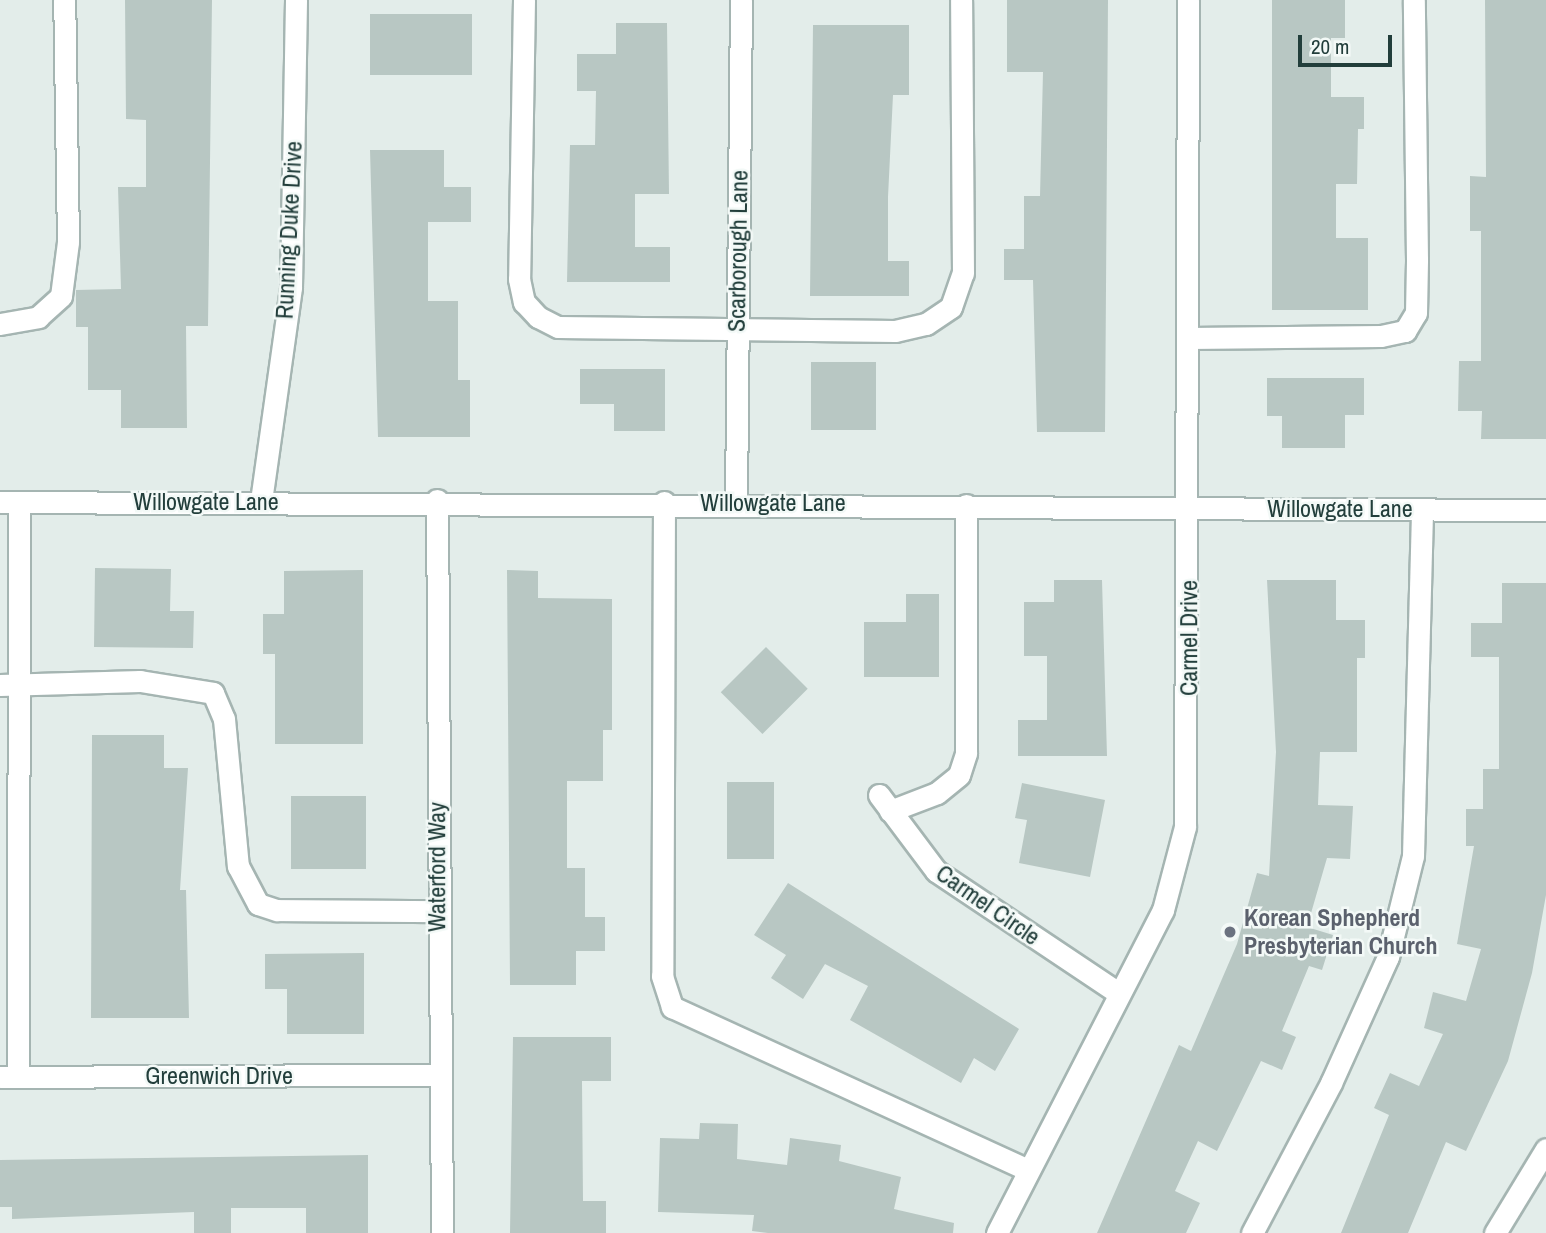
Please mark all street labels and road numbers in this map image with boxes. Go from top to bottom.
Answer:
street label: Running Duke Drive [270,140,308,320]
street label: Scarborough Lane [722,170,754,332]
street label: Willowgate Lane [133,488,279,516]
street label: Willowgate Lane [700,489,846,517]
street label: Willowgate Lane [1267,495,1413,523]
street label: Carmel Drive [1175,580,1203,696]
street label: Waterford Way [423,802,451,932]
street label: Carmel Circle [930,859,1046,951]
street label: Greenwich Drive [145,1062,293,1090]

